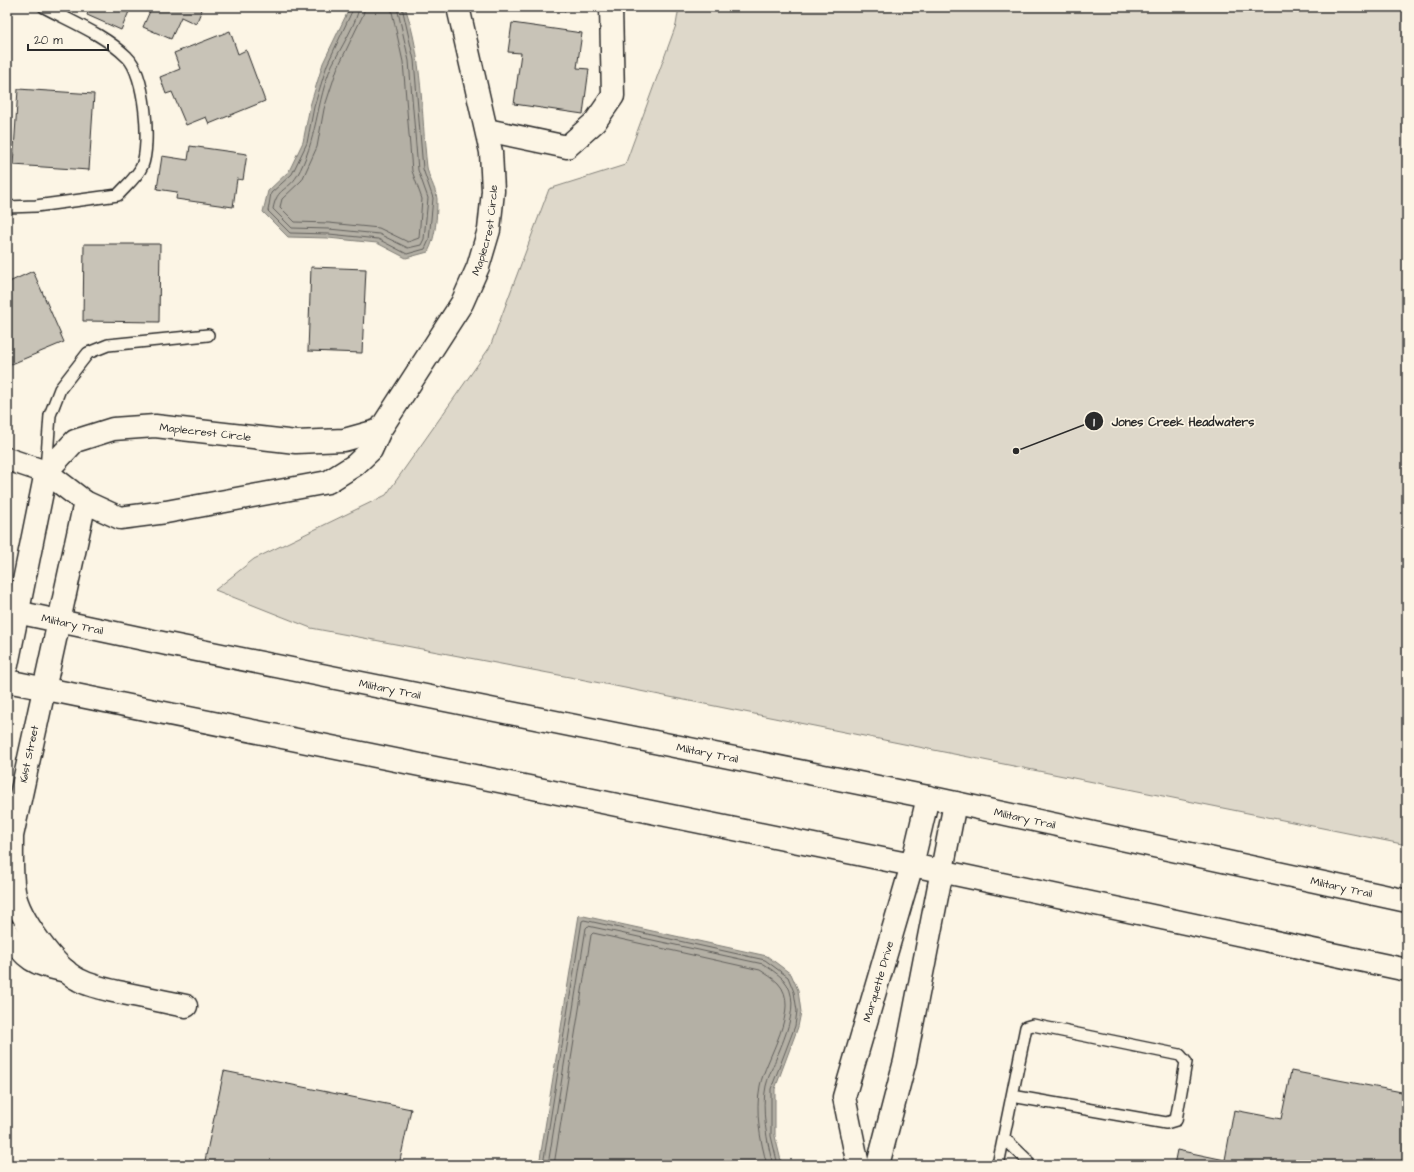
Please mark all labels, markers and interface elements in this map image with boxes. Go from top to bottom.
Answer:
scale bar [28,26,108,52]
text: 20 m [34,32,63,49]
street label: Maplecrest Circle [468,185,500,278]
callout: Jones Creek Headwaters [1084,409,1262,433]
text: 1 [1093,414,1095,431]
text: Jones Creek Headwaters [1111,414,1254,431]
street label: Maplecrest Circle [159,419,252,444]
street label: Military Trail [40,610,105,638]
street label: Military Trail [358,675,422,702]
street label: 161st Street [16,724,42,784]
street label: Military Trail [675,739,740,766]
street label: Military Trail [993,804,1057,832]
street label: Military Trail [1309,873,1374,901]
street label: Marquette Drive [859,939,897,1024]

